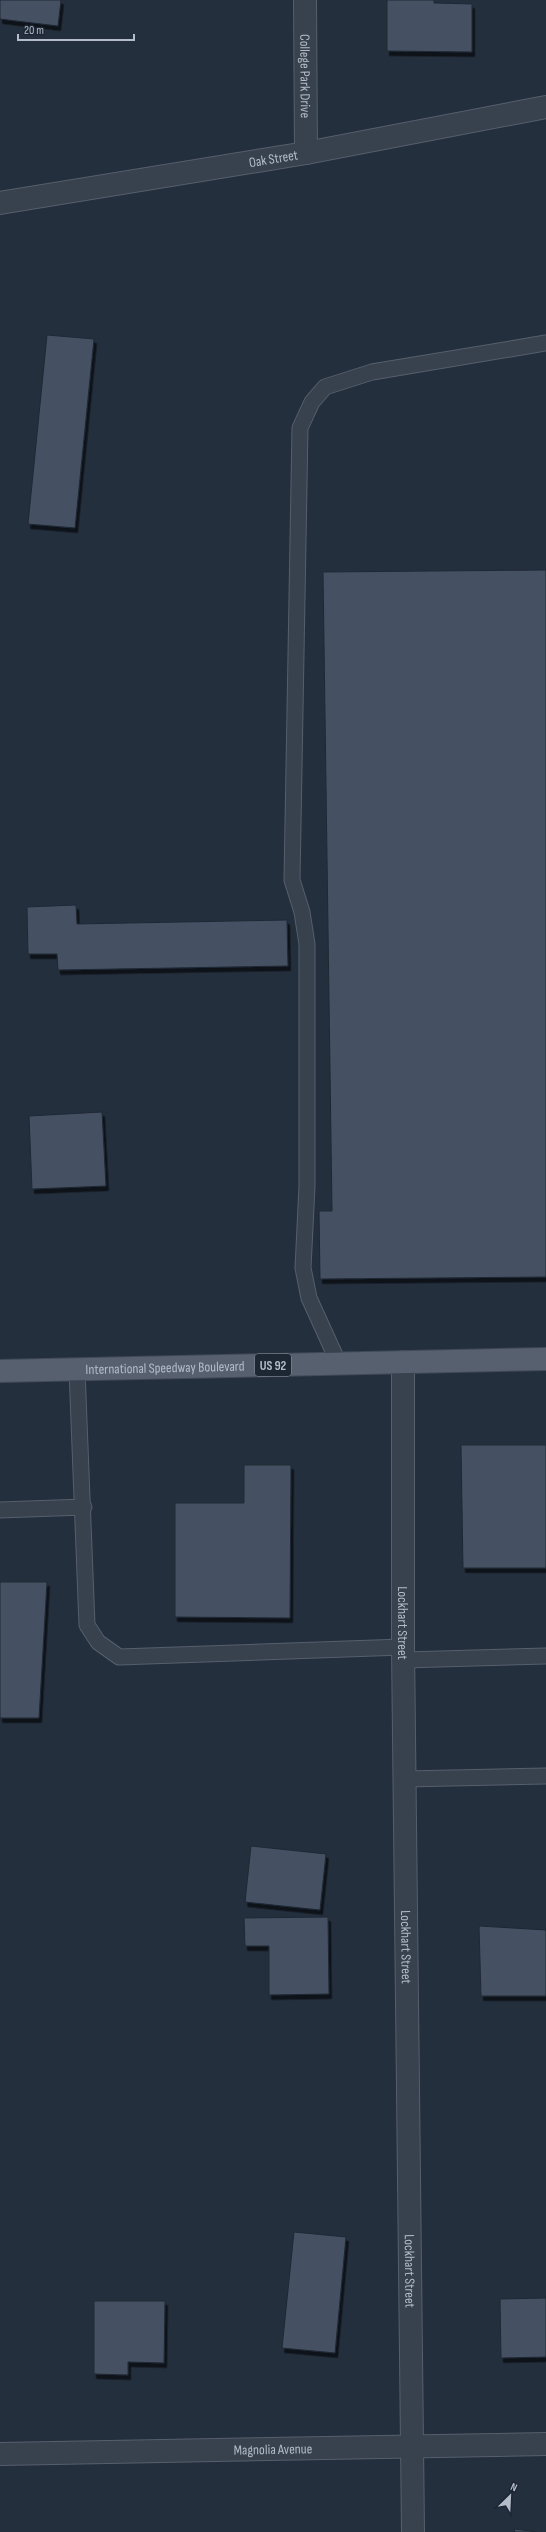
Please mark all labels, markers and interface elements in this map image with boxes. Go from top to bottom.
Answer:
scale bar [18,16,134,42]
text: 20 m [24,23,44,38]
street label: College Park Drive [296,34,314,118]
street label: Oak Street [248,146,299,171]
road number: US 92 [255,1354,291,1376]
street label: International Speedway Boulevard [85,1358,245,1378]
street label: Lockhart Street [394,1586,411,1660]
street label: Lockhart Street [397,1910,415,1984]
street label: Lockhart Street [401,2234,418,2308]
street label: Magnolia Avenue [234,2440,312,2459]
north arrow [490,2476,530,2516]
text: N [509,2480,519,2495]

